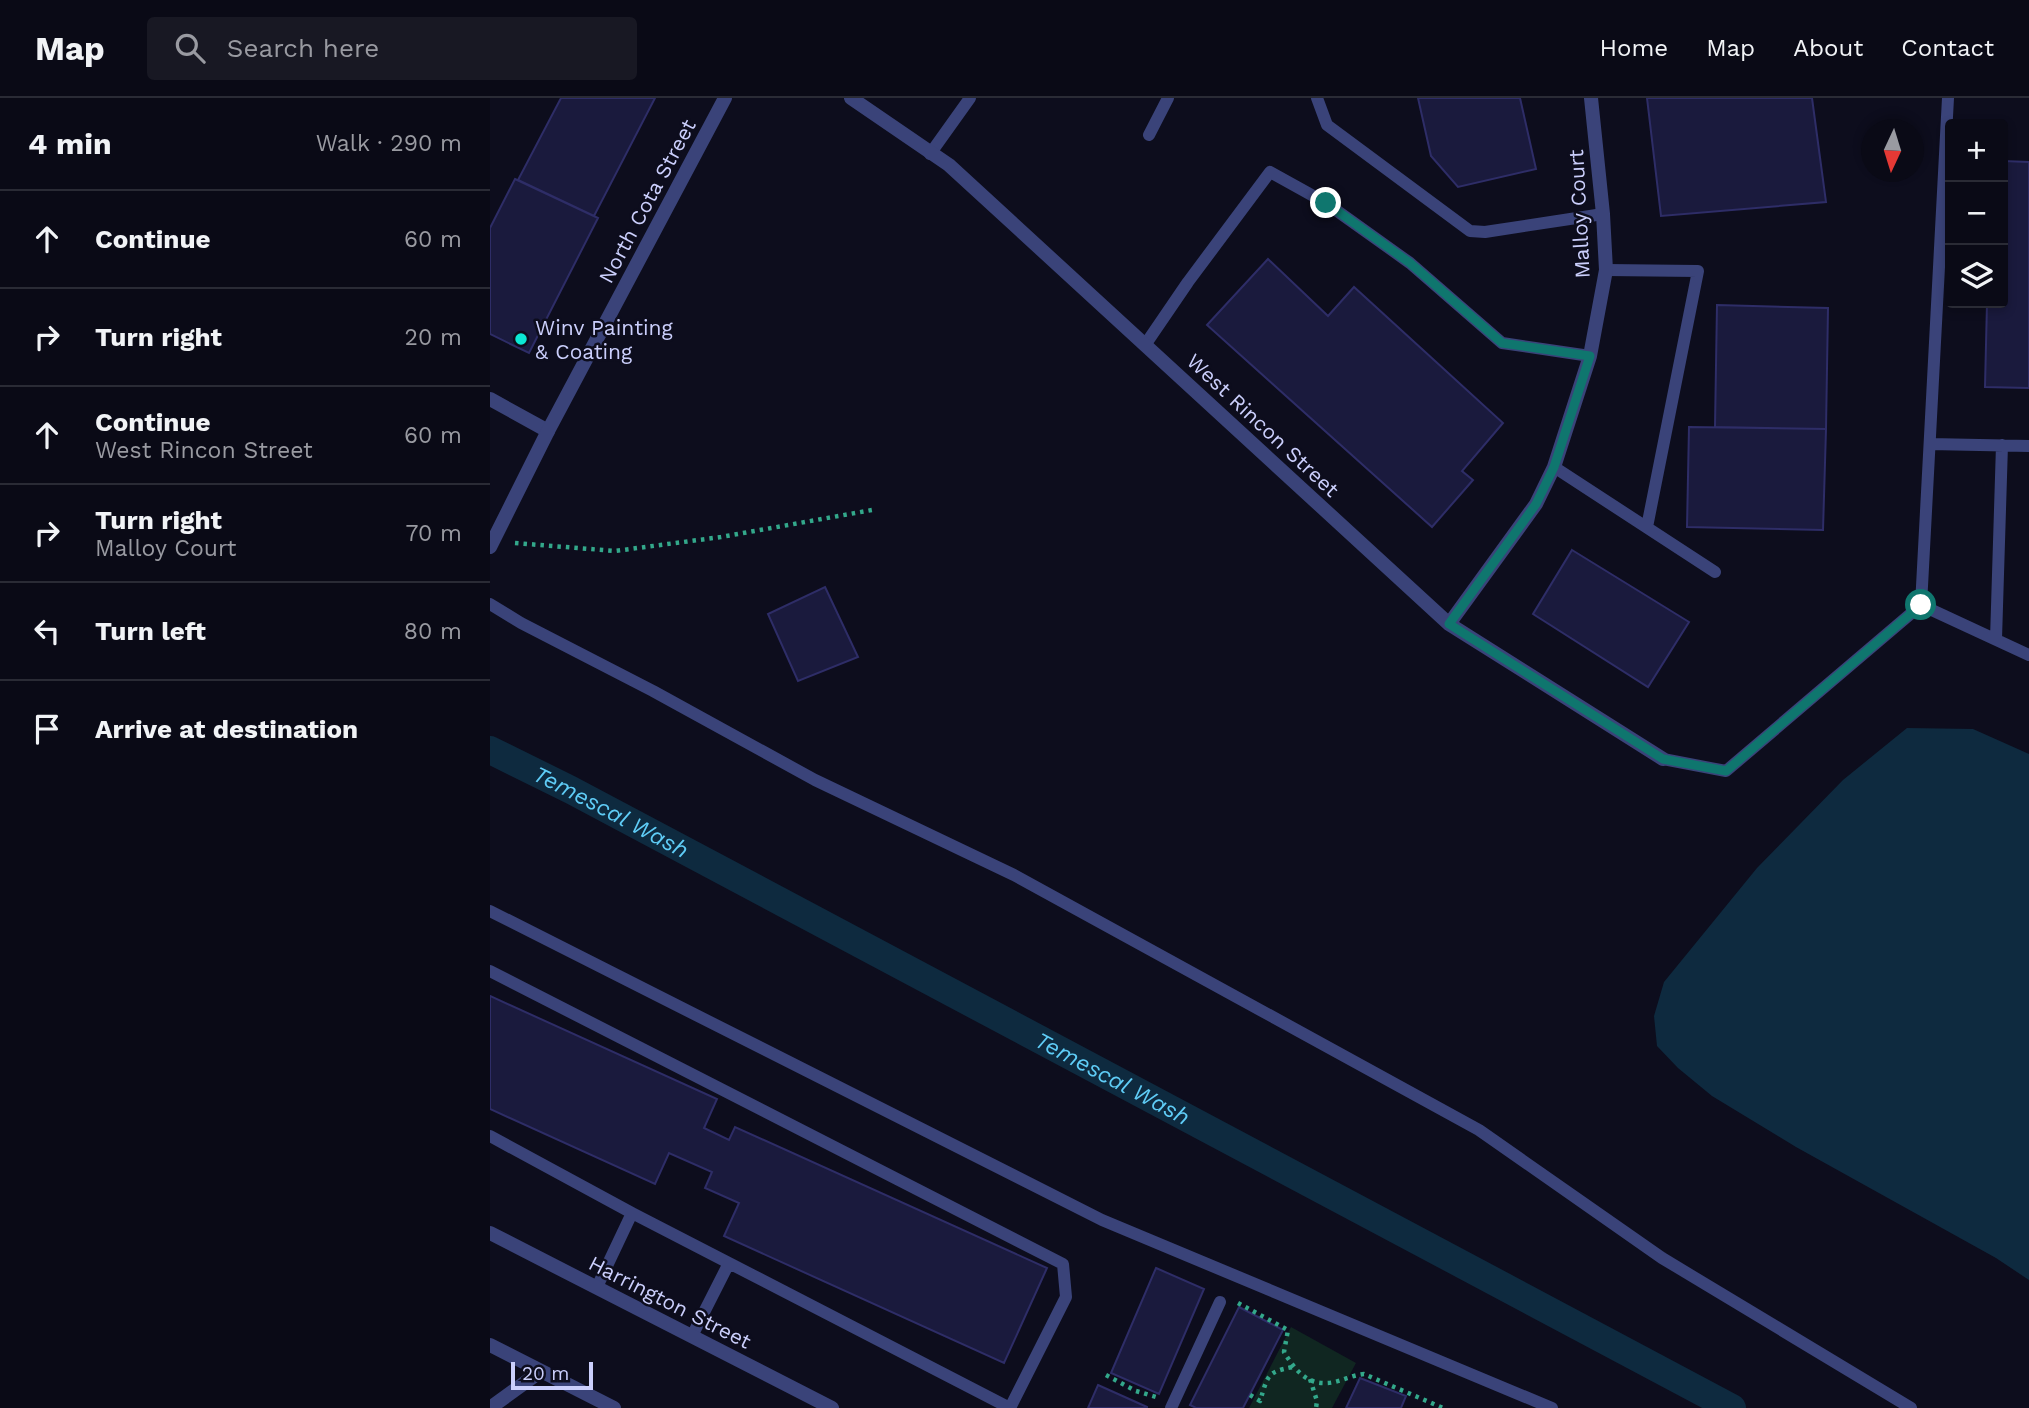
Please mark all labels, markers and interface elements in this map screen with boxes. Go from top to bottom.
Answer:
search box [147,17,637,80]
text: Map [35,29,105,68]
icon: search [171,29,209,67]
text: Search here [227,33,379,63]
text: Home [1600,34,1668,62]
text: Map [1706,34,1755,62]
text: About [1793,34,1863,62]
text: Contact [1901,34,1994,62]
street label: North Cota Street [593,115,701,287]
north arrow [1861,119,1924,182]
map controls [1945,119,2008,308]
button: + [1945,119,2008,182]
text: 4 min [28,126,112,161]
text: Walk · 290 m [316,130,462,157]
street label: Malloy Court [1563,149,1595,279]
button: − [1945,182,2008,245]
route end [1310,187,1341,218]
icon: ahead [28,220,66,258]
text: Continue [95,224,211,254]
text: 60 m [404,226,462,253]
button: layers [1945,245,2008,308]
place label: Winv Painting & Coating [535,315,674,364]
icon: right [28,318,66,356]
text: Turn right [95,322,222,352]
text: 20 m [405,324,462,351]
marker: Winv Painting & Coating [513,331,529,347]
street label: West Rincon Street [1182,348,1344,502]
text: Continue [95,407,211,437]
icon: ahead [28,416,66,454]
text: 60 m [404,422,462,449]
text: West Rincon Street [95,437,313,464]
text: Turn right [95,505,222,535]
icon: right [28,514,66,552]
text: 70 m [405,520,462,547]
text: Malloy Court [95,535,236,562]
route start [1905,589,1936,620]
icon: left [28,612,66,650]
text: Turn left [95,616,206,646]
text: 80 m [404,618,462,645]
icon: arrive [28,710,66,748]
text: Arrive at destination [95,714,358,744]
water label: Temescal Wash [529,760,693,864]
water label: Temescal Wash [1031,1026,1195,1131]
street label: Harrington Street [585,1250,756,1354]
scale bar [511,1359,593,1391]
text: 20 m [522,1362,569,1385]

